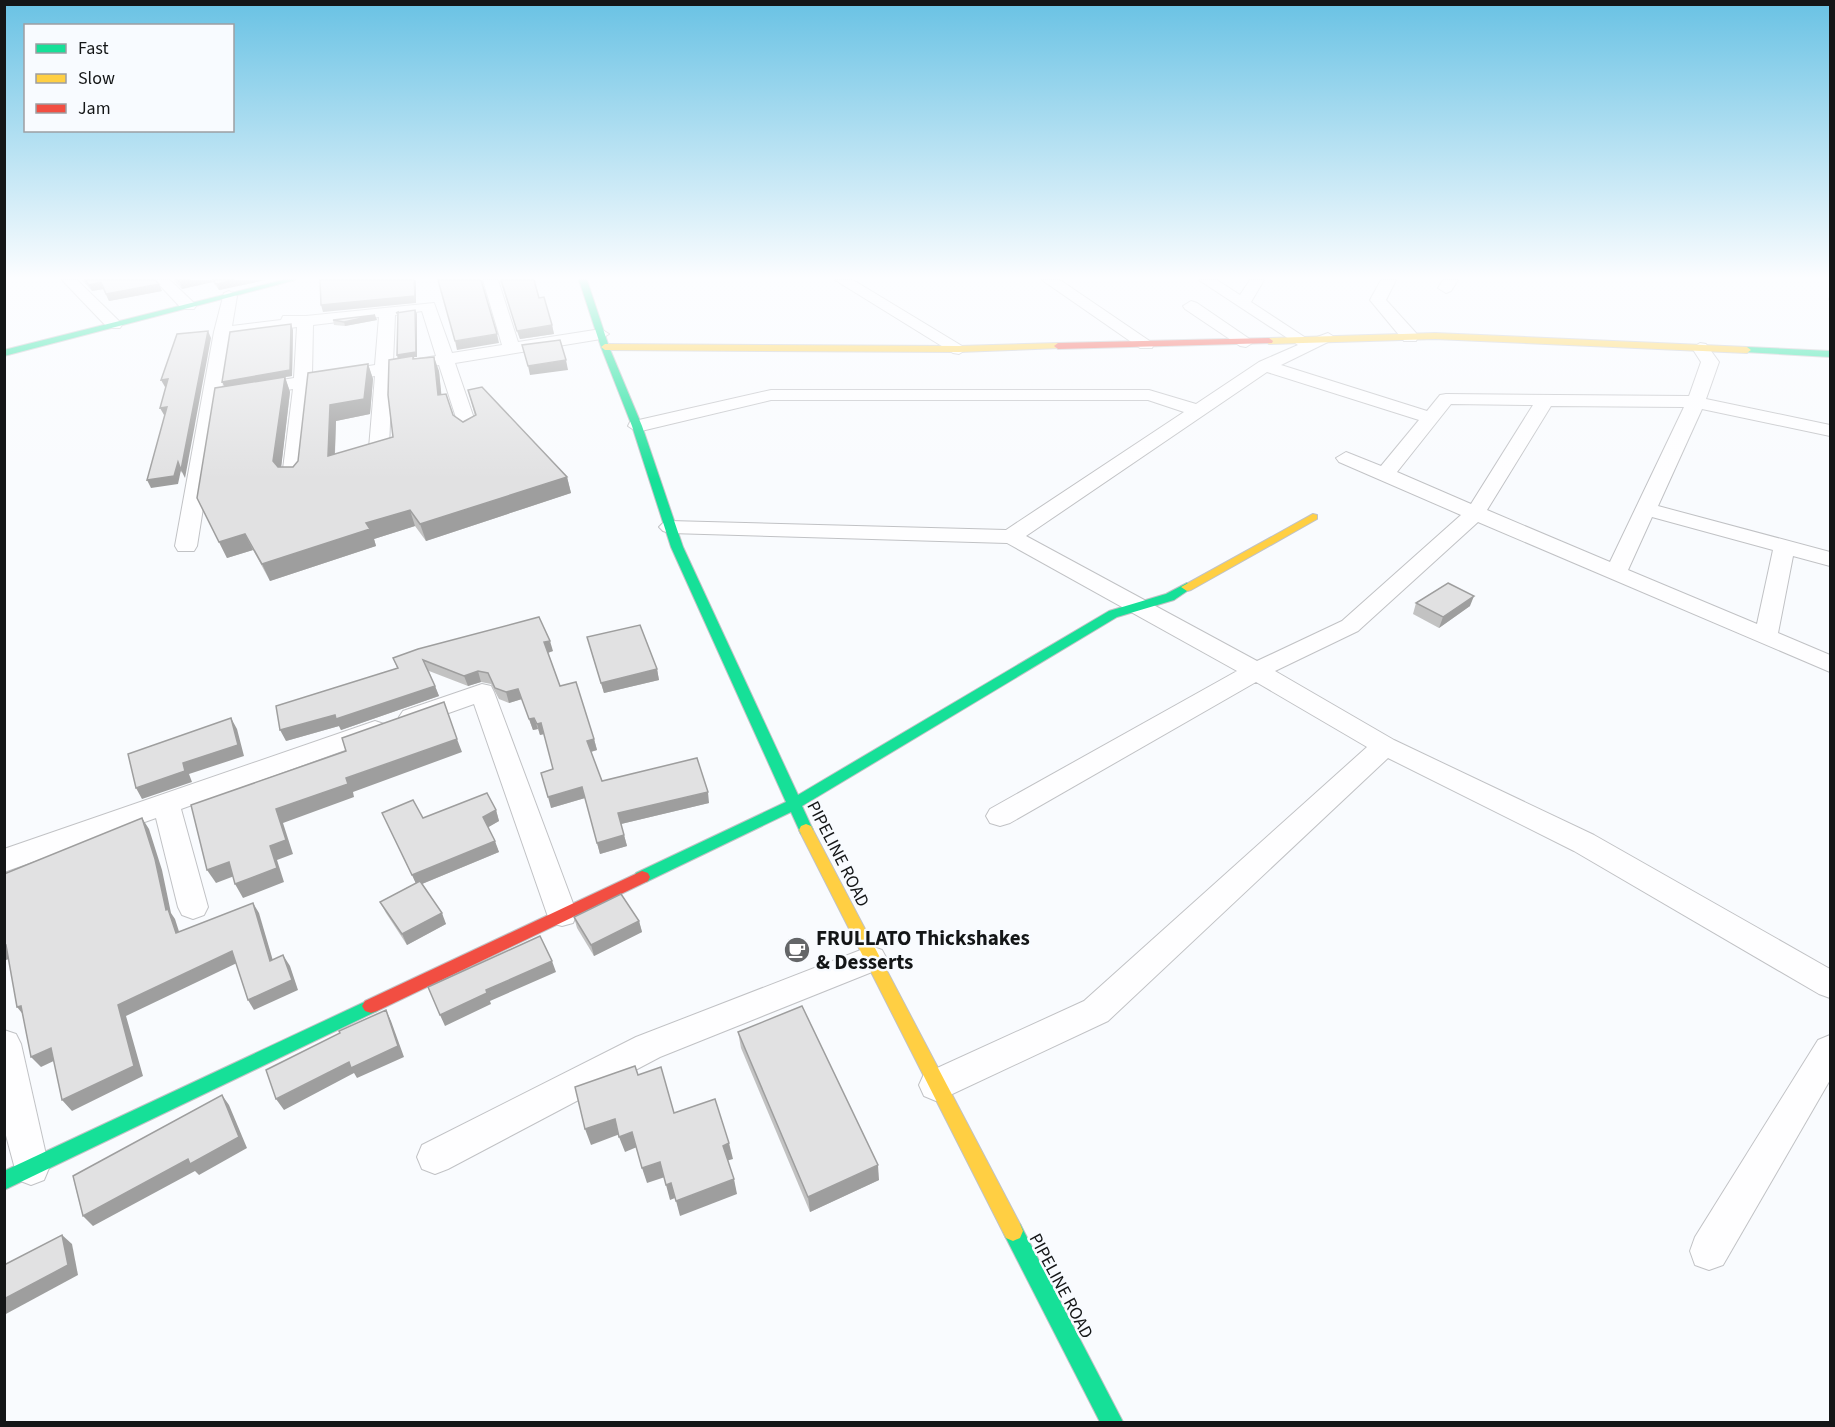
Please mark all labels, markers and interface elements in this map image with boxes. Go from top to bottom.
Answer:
legend [24,24,234,132]
text: Fast [78,36,109,61]
text: Slow [78,66,115,91]
text: Jam [78,96,111,121]
street label: PIPELINE ROAD [801,797,875,911]
place label: FRULLATO Thickshakes & Desserts [816,923,1030,977]
cafe icon: FRULLATO Thickshakes & Desserts [782,935,812,965]
street label: PIPELINE ROAD [1023,1229,1099,1343]

